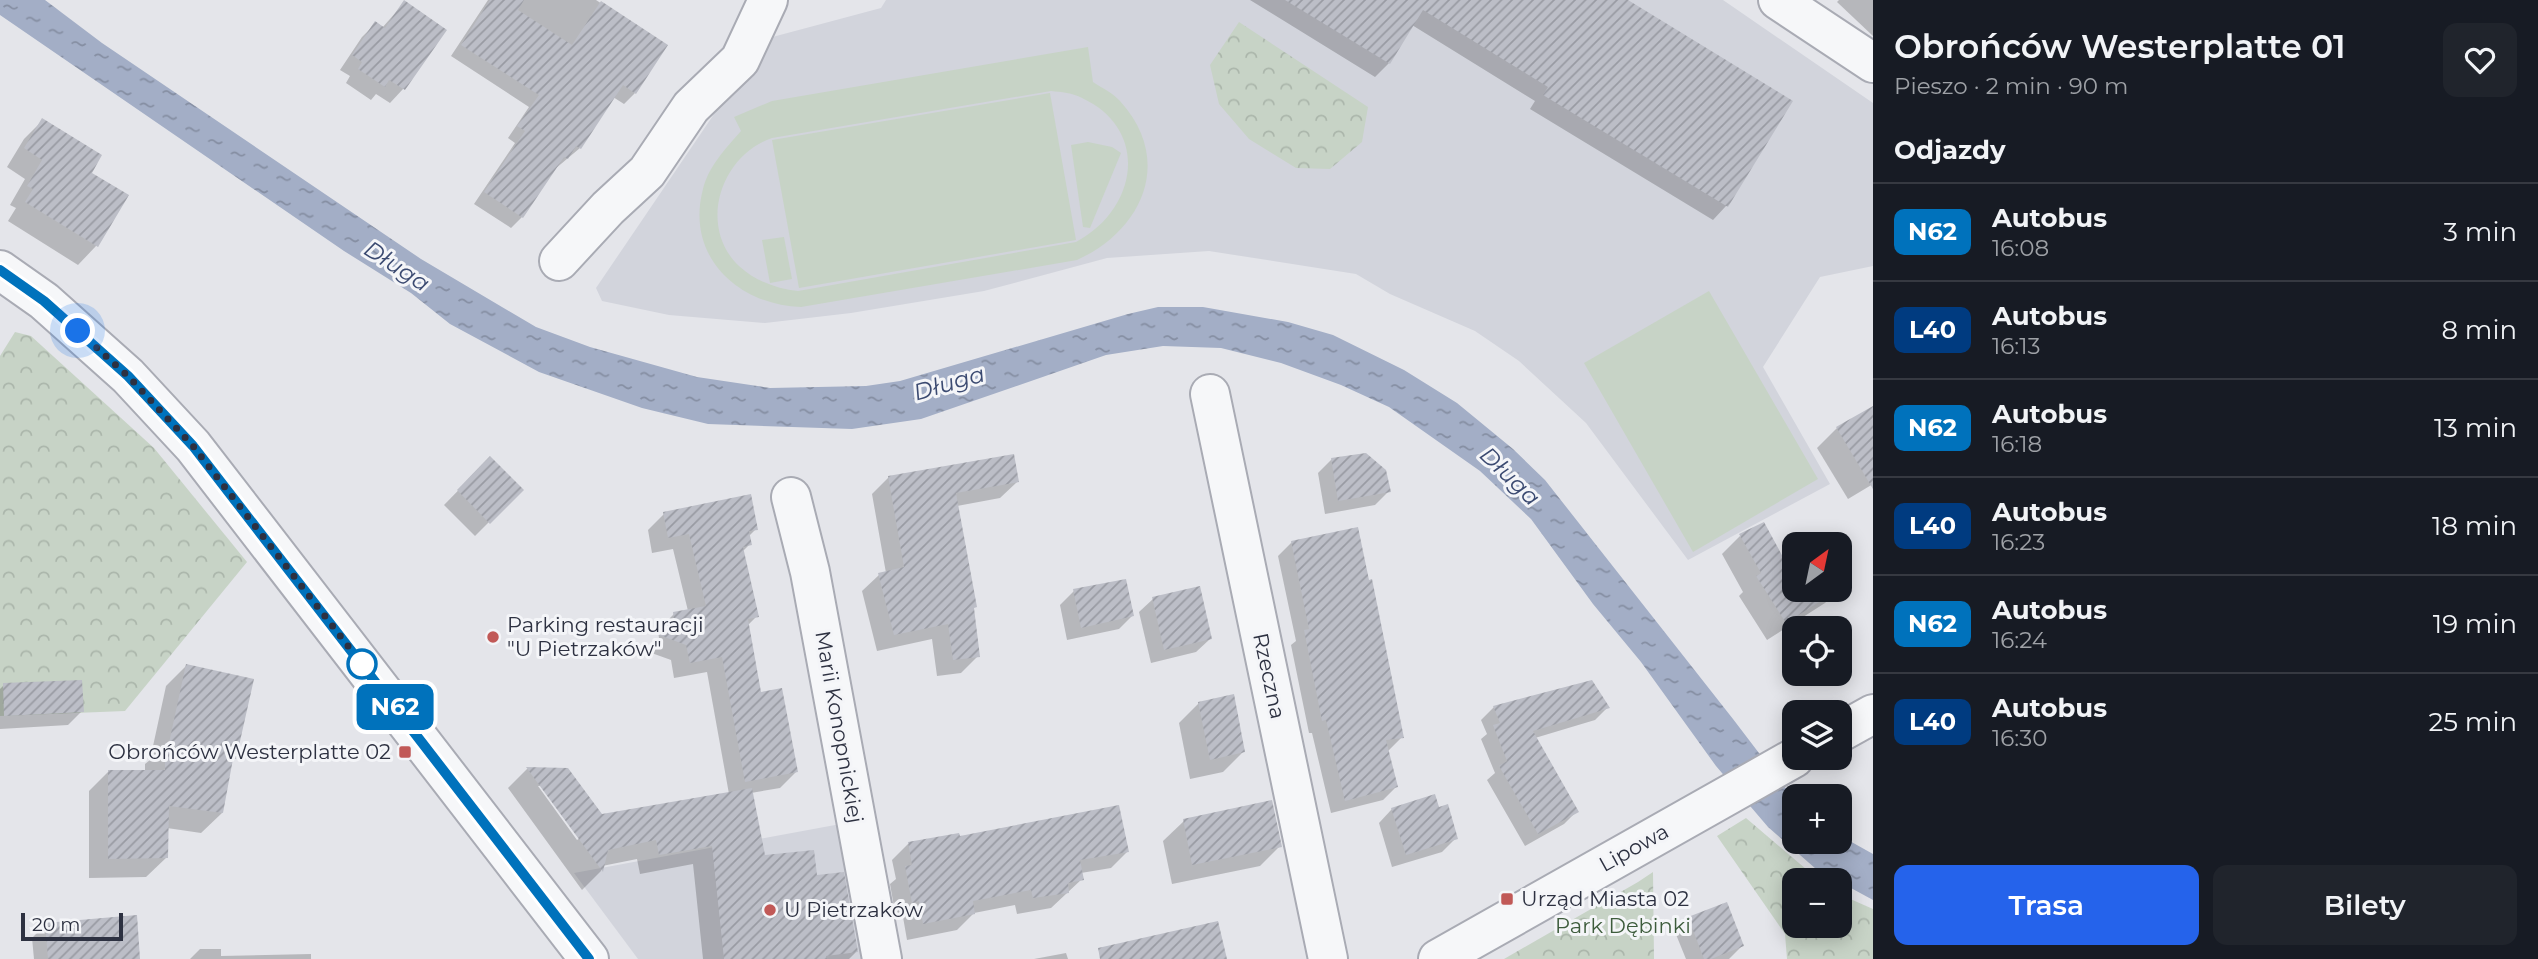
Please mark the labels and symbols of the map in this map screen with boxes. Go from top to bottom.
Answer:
water label: Długa [359,234,435,298]
your location [60,313,95,348]
water label: Długa [910,360,988,406]
water label: Długa [1474,441,1546,511]
north arrow [1782,532,1852,602]
place label: Parking restauracji "U Pietrzaków" [507,612,704,661]
marker: Parking restauracji "U Pietrzaków" [485,629,501,645]
street label: Marii Konopnickiej [810,629,869,825]
street label: Rzeczna [1248,631,1291,721]
unlabelled marker [347,649,377,679]
line badge: N62 [355,684,435,730]
place label: Obrońców Westerplatte 02 [108,739,391,764]
marker: Obrońców Westerplatte 02 [397,744,413,760]
street label: Lipowa [1595,818,1673,877]
place label: Urząd Miasta 02 [1521,886,1689,911]
marker: Urząd Miasta 02 [1499,891,1515,907]
place label: U Pietrzaków [784,897,924,922]
marker: U Pietrzaków [762,902,778,918]
scale bar [21,910,122,942]
park label: Park Dębinki [1555,913,1691,938]

